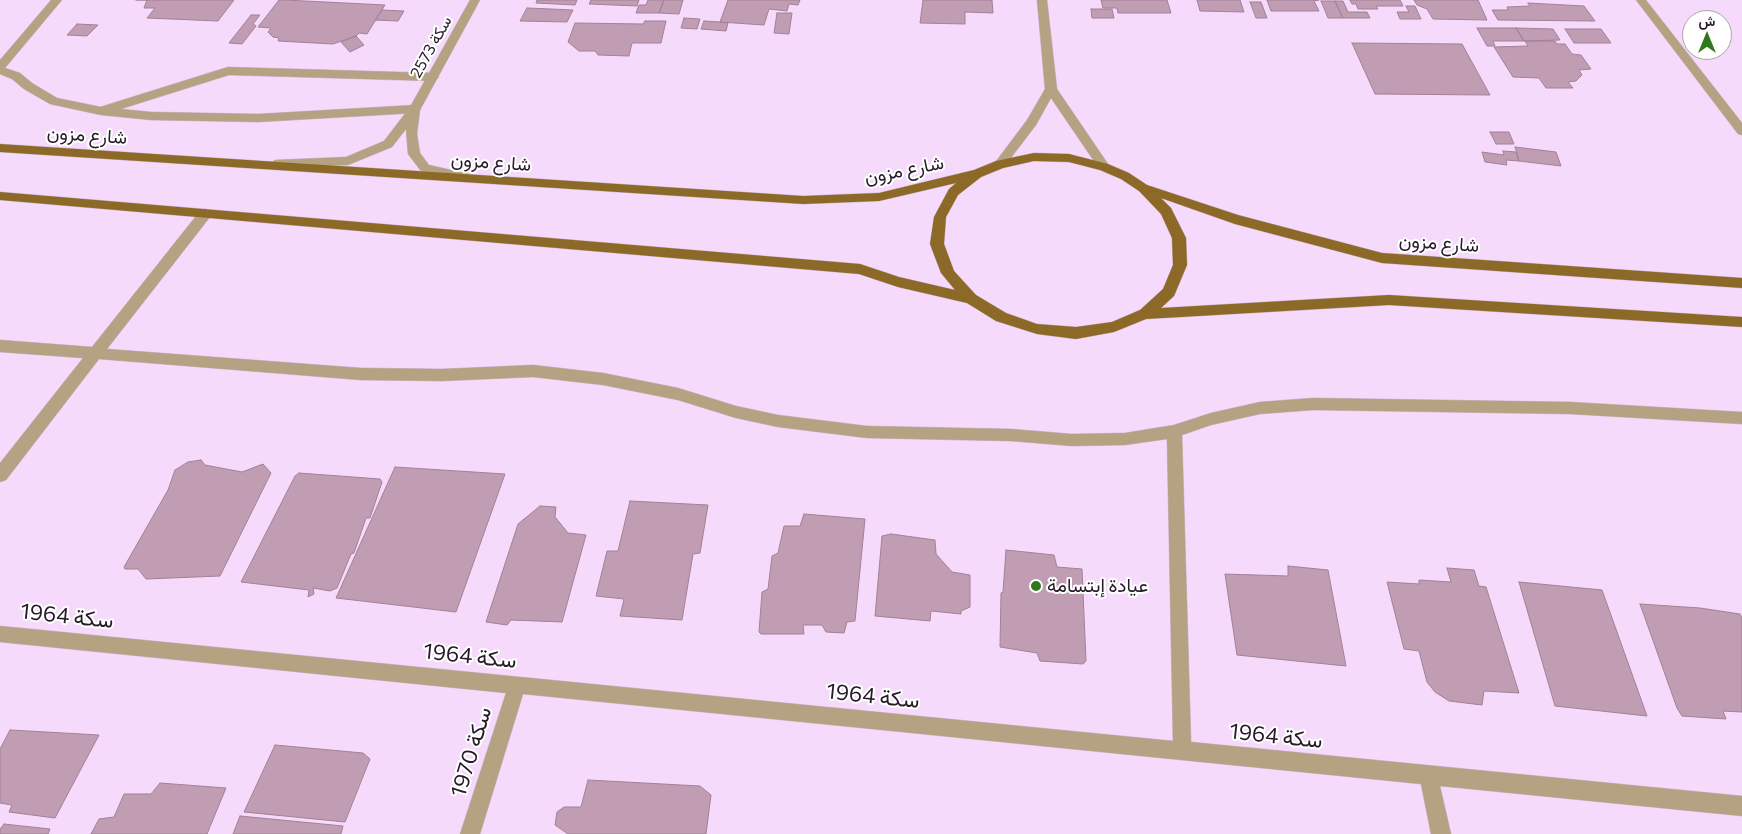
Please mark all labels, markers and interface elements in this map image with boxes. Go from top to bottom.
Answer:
north arrow [1682,10,1732,60]
text: ش [1699,12,1715,29]
street label: سكة 2573 [406,13,456,81]
street label: شارع مزون [46,121,128,149]
street label: شارع مزون [450,148,532,176]
street label: شارع مزون [862,151,946,189]
street label: شارع مزون [1398,229,1480,257]
place label: عيادة إبتسامة [1047,575,1148,597]
marker: عيادة إبتسامة [1029,579,1043,593]
street label: سكة 1964 [19,598,115,634]
street label: سكة 1964 [422,638,518,674]
street label: سكة 1964 [825,678,921,714]
street label: سكة 1970 [445,704,497,800]
street label: سكة 1964 [1228,718,1324,754]

